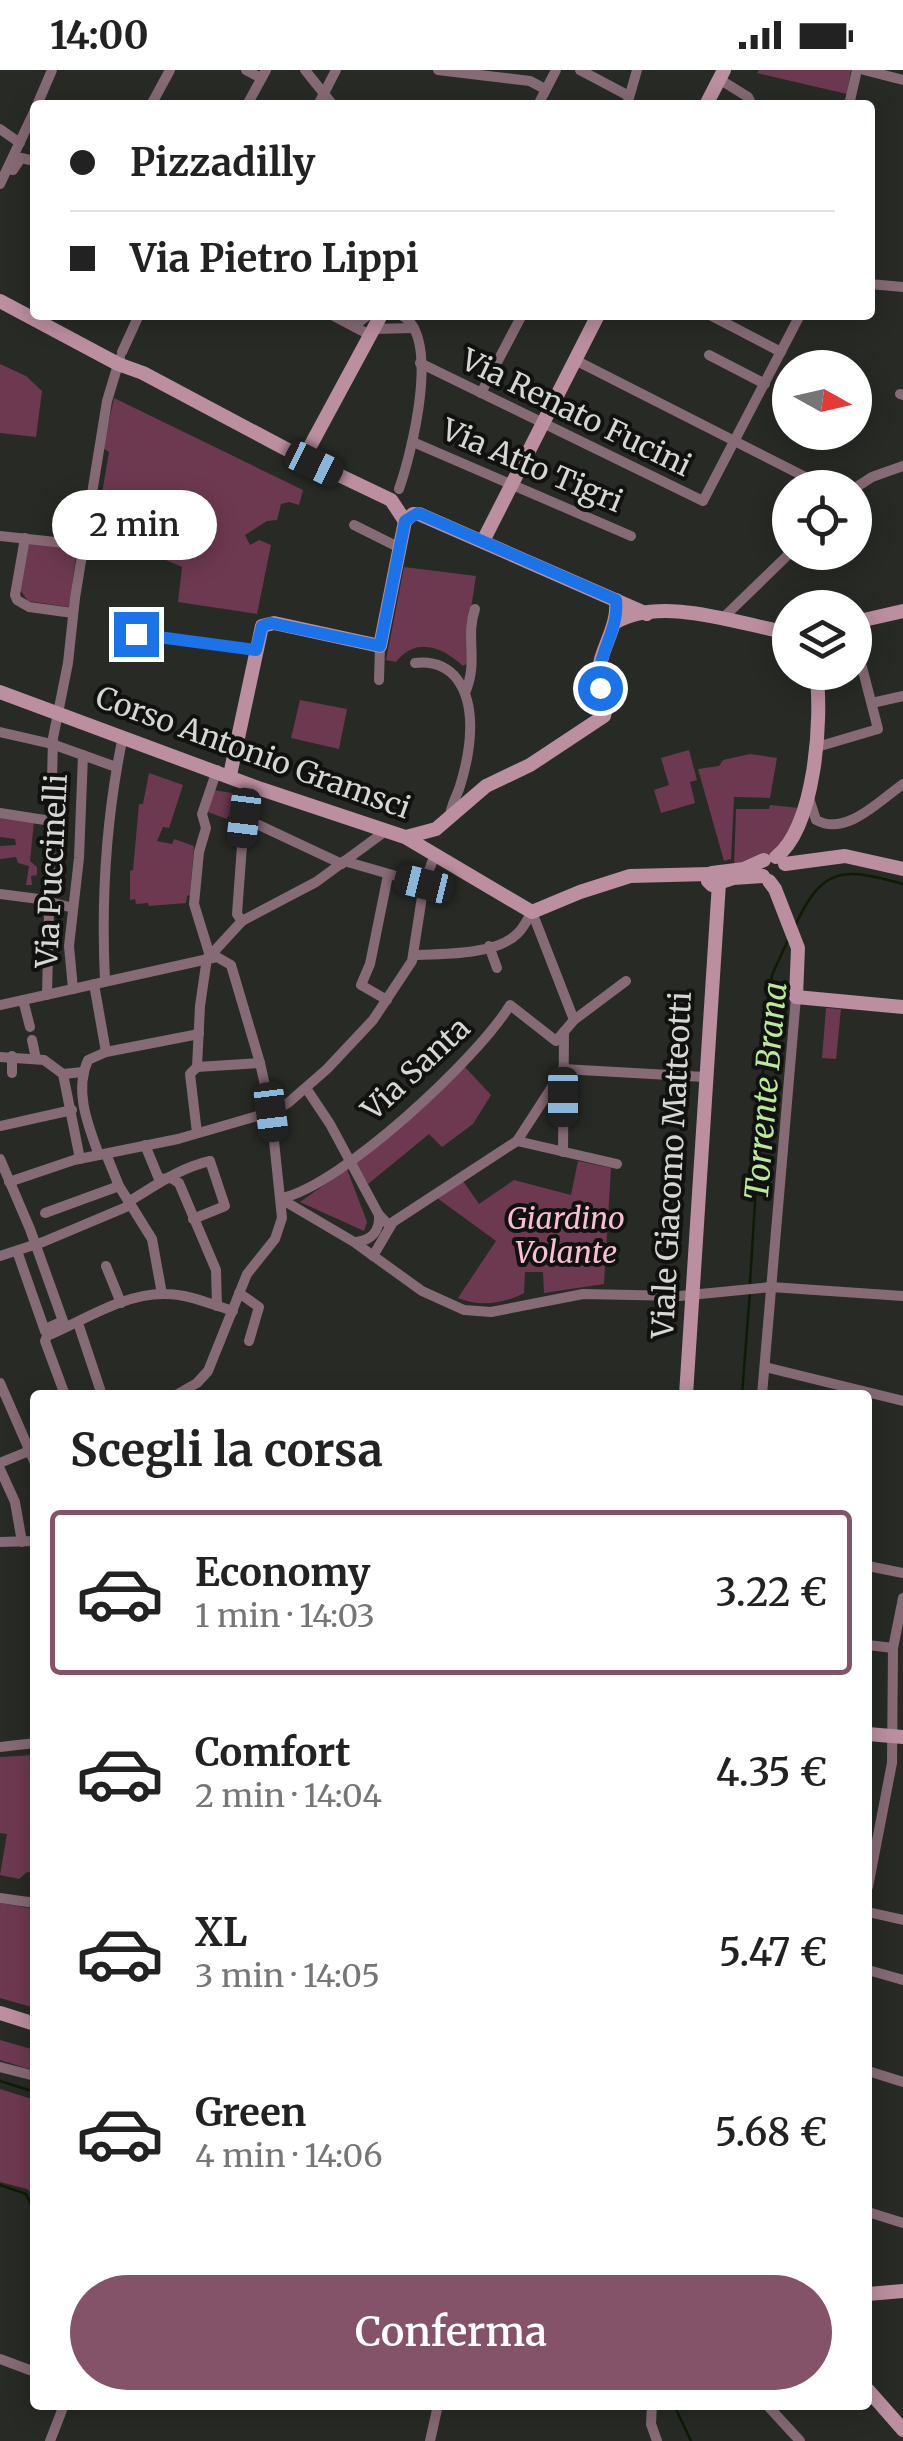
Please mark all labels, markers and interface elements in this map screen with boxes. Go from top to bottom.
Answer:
text: 14:00 [50,12,149,59]
text: Pizzadilly [130,139,315,186]
text: Via Pietro Lippi [130,235,419,282]
street label: Via Renato Fucini [454,339,698,484]
north arrow [772,350,872,450]
map controls [772,350,872,690]
street label: Via Atto Tigri [435,410,629,520]
car [280,437,348,491]
button: locate [772,470,872,570]
callout: 2 min [54,489,218,559]
text: 2 min [89,505,180,545]
button: layers [772,590,872,690]
route end [114,612,159,657]
route start [578,666,623,711]
street label: Corso Antonio Gramsci [91,677,416,827]
street label: Via Puccinelli [27,773,75,970]
car [225,786,263,850]
car [391,862,457,906]
water label: Torrente Brana [737,980,795,1202]
street label: Viale Giacomo Matteotti [643,990,699,1340]
street label: Via Santa [352,1009,477,1129]
car [548,1067,578,1127]
car [252,1080,290,1144]
park label: Giardino Volante [507,1199,625,1271]
text: Scegli la corsa [70,1422,383,1478]
icon: car [75,1548,165,1638]
text: Economy [195,1549,370,1596]
text: 3.22 € [715,1569,827,1616]
text: 1 min · 14:03 [195,1596,375,1636]
icon: car [75,1728,165,1818]
text: Comfort [195,1729,351,1776]
text: 4.35 € [716,1749,827,1796]
text: 2 min · 14:04 [195,1776,382,1816]
icon: car [75,1908,165,1998]
text: XL [195,1909,247,1956]
text: 5.47 € [719,1929,827,1976]
text: 3 min · 14:05 [195,1956,380,1996]
icon: car [75,2088,165,2178]
text: Green [195,2089,306,2136]
text: 5.68 € [715,2109,827,2156]
text: 4 min · 14:06 [195,2136,383,2176]
button: Conferma [70,2275,832,2390]

